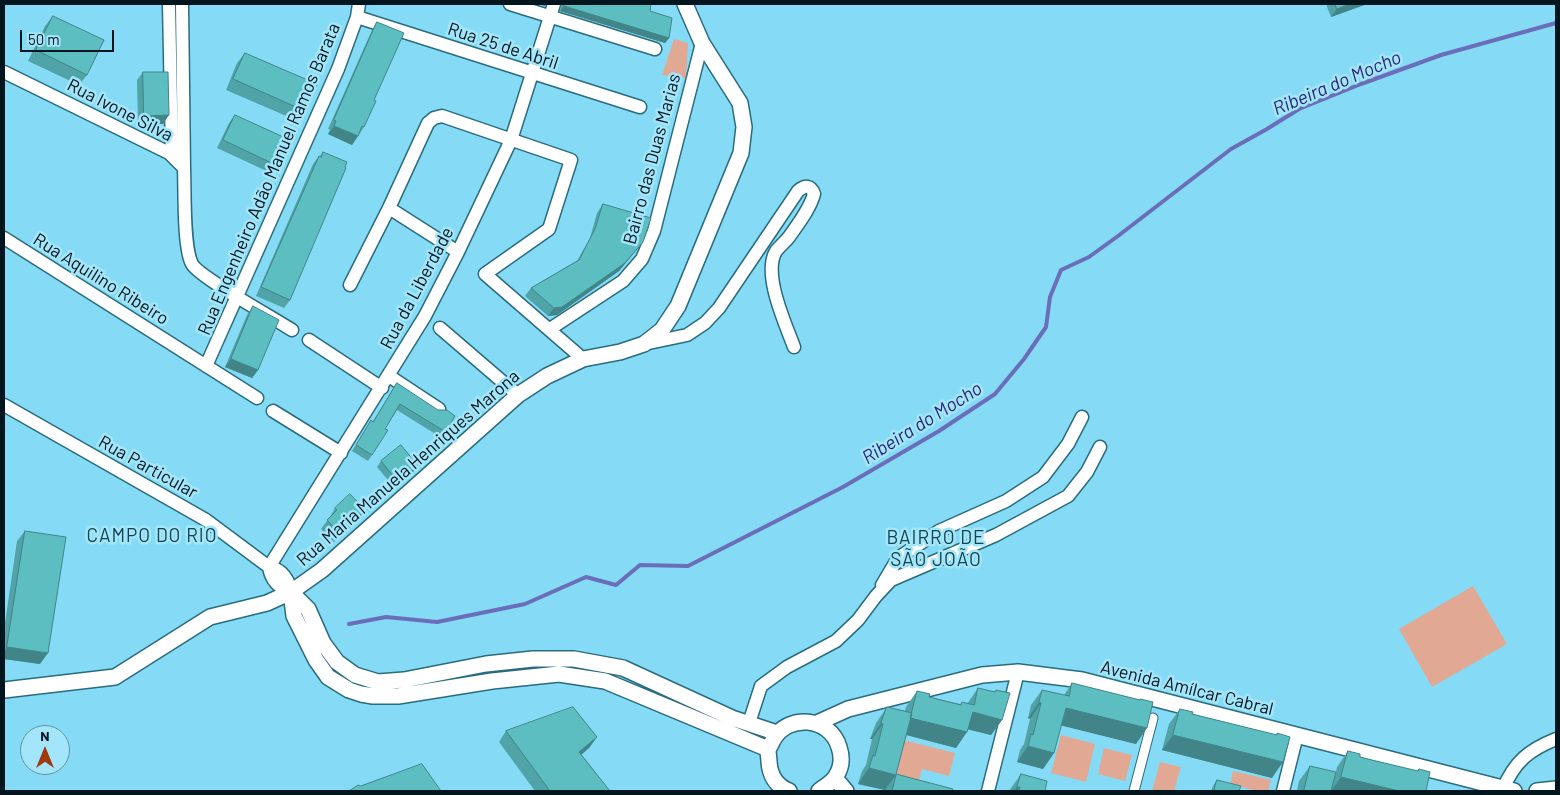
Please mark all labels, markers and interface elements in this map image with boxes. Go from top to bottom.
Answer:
street label: Rua 25 de Abril [445,18,561,74]
scale bar [22,20,116,52]
street label: Rua Engenheiro Adão Manuel Ramos Barata [193,20,345,338]
text: 50 m [28,30,60,48]
water label: Ribeira do Mocho [1269,46,1405,120]
street label: Bairro das Duas Marias [619,71,685,247]
street label: Rua Ivone Silva [64,74,176,146]
street label: Rua da Liberdade [376,223,458,353]
street label: Rua Aquilino Ribeiro [29,229,173,329]
street label: Rua Maria Manuela Henriques Marona [292,365,524,571]
water label: Ribeira do Mocho [858,377,986,469]
street label: Rua Particular [95,431,201,503]
district label: CAMPO DO RIO [85,525,219,547]
district label: BAIRRO DE SÃO JOÃO [885,527,987,571]
street label: Avenida Amílcar Cabral [1098,656,1276,720]
north arrow [20,725,70,775]
text: N [40,727,50,744]

